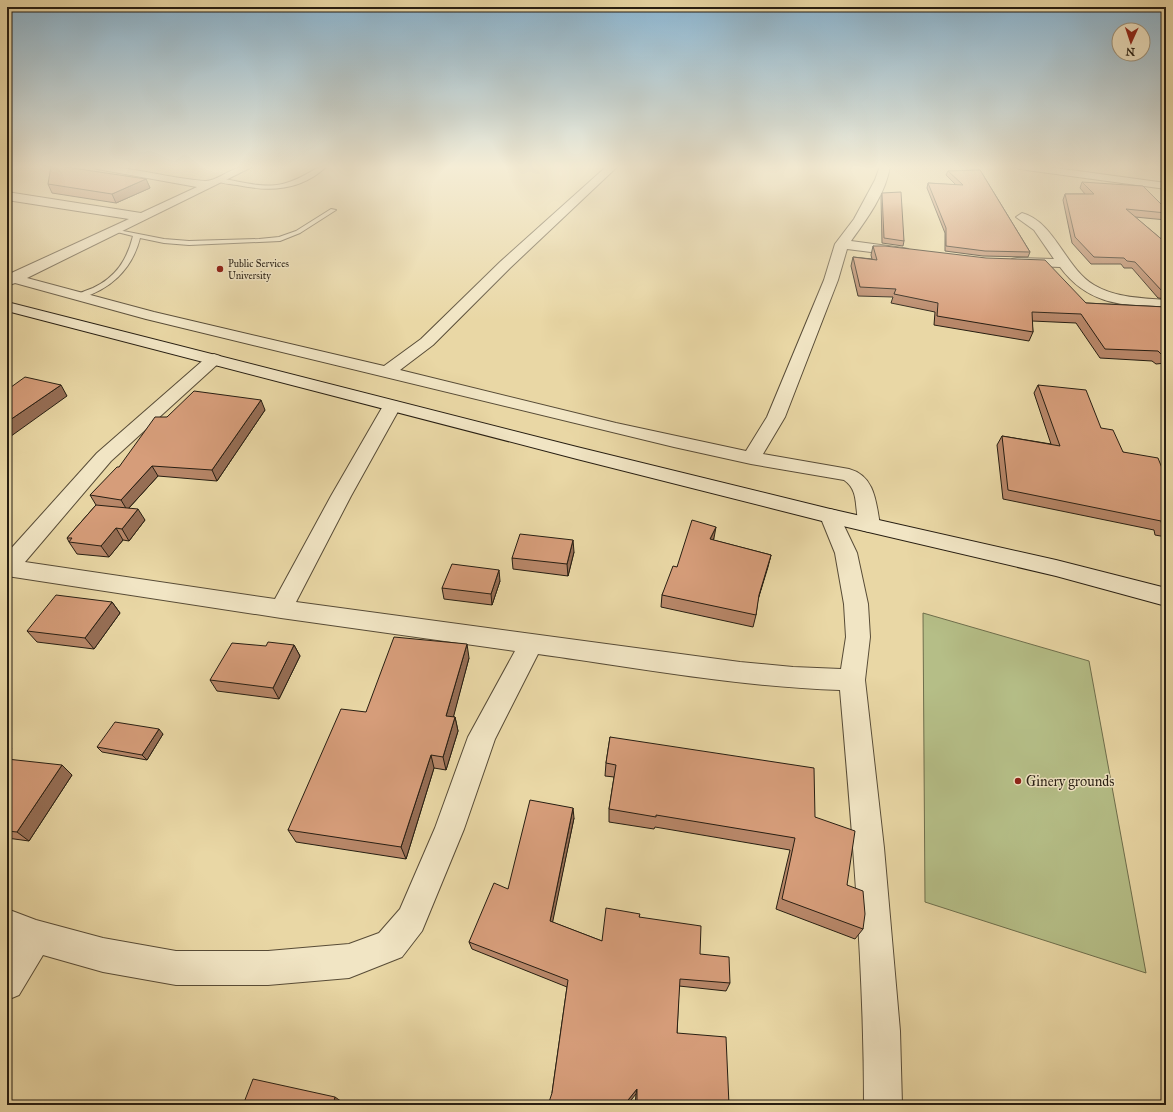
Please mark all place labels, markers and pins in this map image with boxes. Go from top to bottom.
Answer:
place label: Public Services University [228,258,289,282]
marker: Public Services University [215,264,225,274]
place label: Ginery grounds [1026,773,1114,790]
marker: Ginery grounds [1013,776,1023,786]

